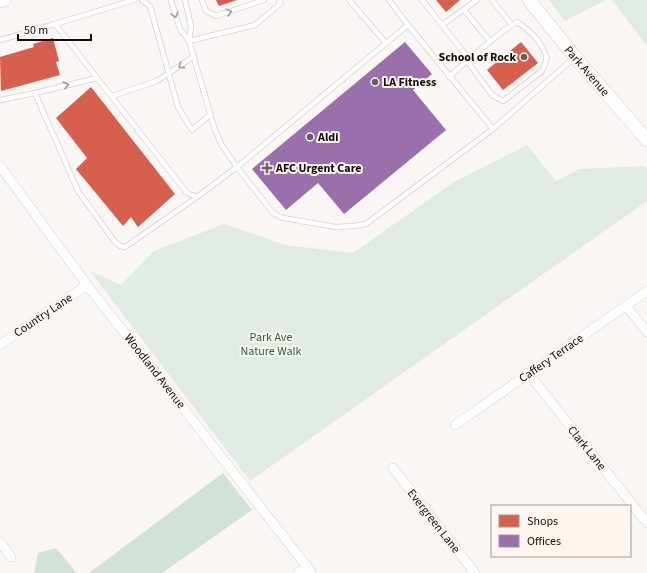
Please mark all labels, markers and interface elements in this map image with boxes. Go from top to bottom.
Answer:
one-way arrow [225,8,232,17]
one-way arrow [170,11,179,18]
scale bar [18,16,91,42]
text: 50 m [24,22,48,39]
street label: Park Avenue [560,42,613,100]
place label: School of Rock [439,49,516,66]
marker: School of Rock [519,52,529,62]
one-way arrow [179,61,186,68]
place label: LA Fitness [383,74,436,91]
marker: LA Fitness [370,77,380,87]
one-way arrow [63,82,69,90]
place label: Aldi [317,129,339,146]
marker: Aldi [305,132,315,142]
place label: AFC Urgent Care [275,160,362,177]
marker: AFC Urgent Care [261,162,273,174]
street label: Country Lane [11,290,76,341]
park label: Park Ave Nature Walk [241,329,302,360]
street label: Woodland Avenue [120,330,189,412]
street label: Caffery Terrace [516,330,587,387]
street label: Clark Lane [563,422,610,474]
street label: Evergreen Lane [403,486,464,557]
legend [491,505,631,557]
text: Shops [527,513,558,530]
text: Offices [527,533,561,550]

